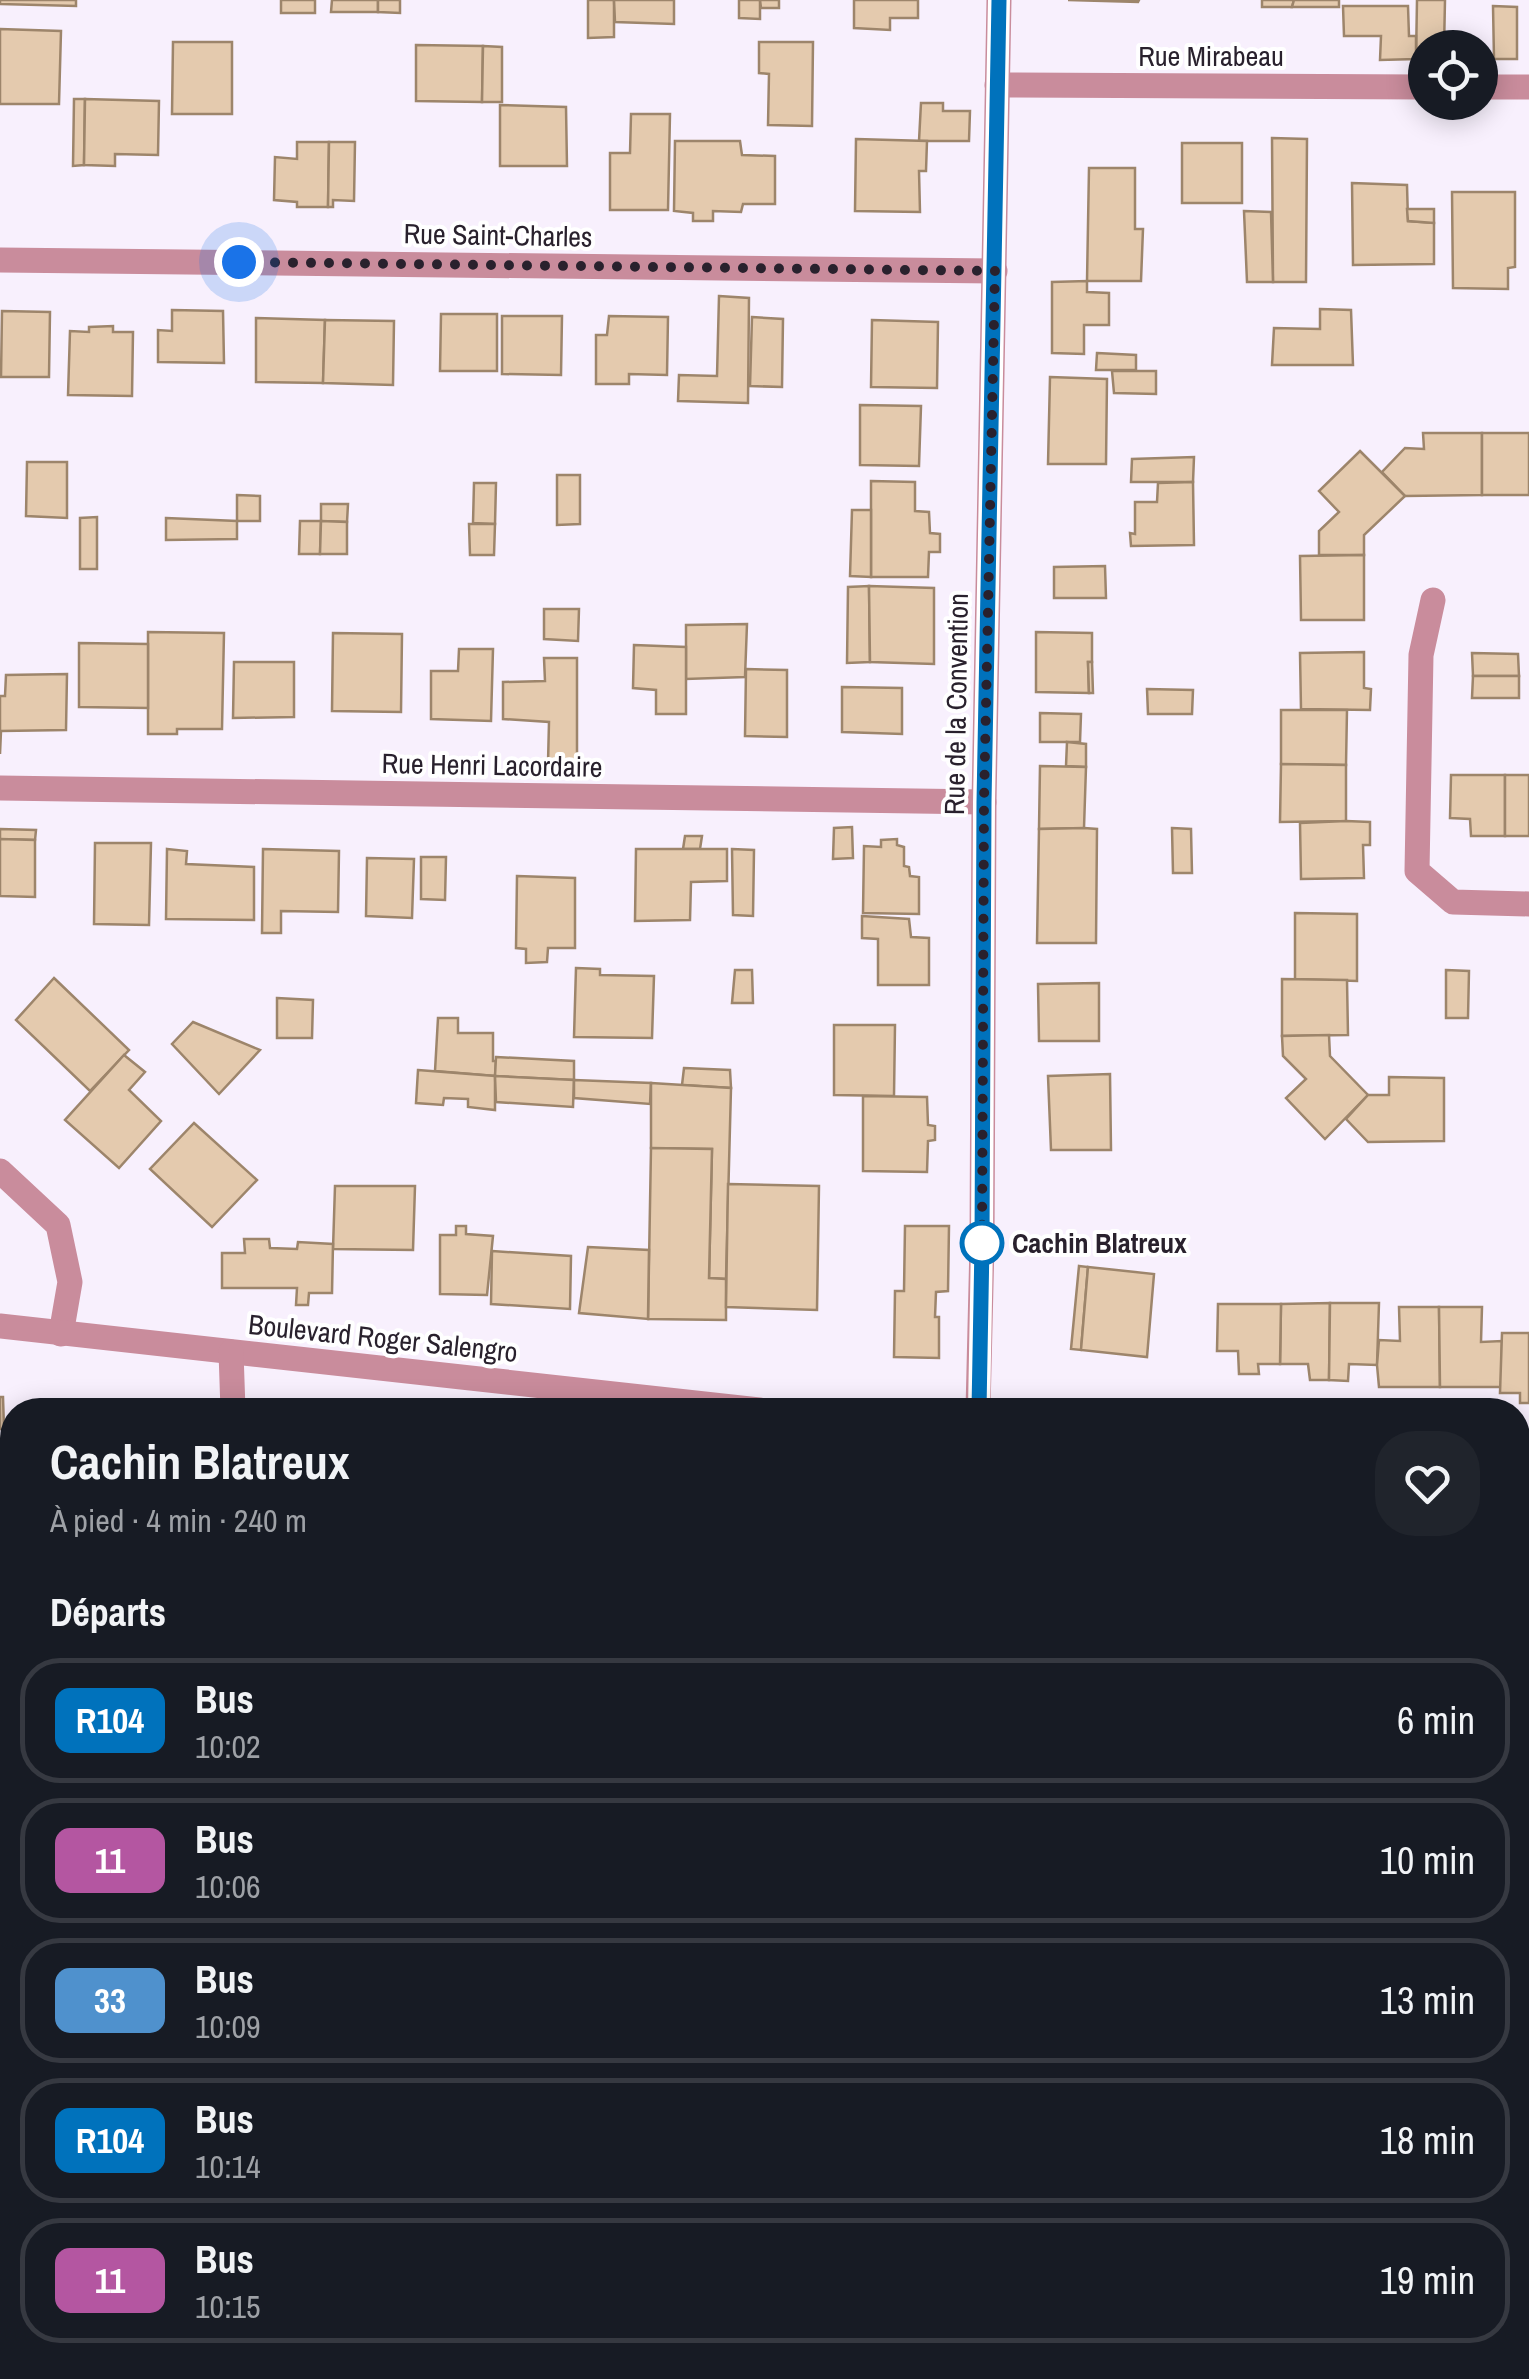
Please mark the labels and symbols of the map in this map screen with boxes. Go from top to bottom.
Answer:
street label: Rue Mirabeau [1138,37,1284,75]
street label: Rue Saint-Charles [403,214,593,256]
your location [214,237,264,287]
street label: Rue de la Convention [935,593,977,815]
street label: Rue Henri Lacordaire [381,744,603,786]
marker: Cachin Blatreux [961,1222,1003,1264]
place label: Cachin Blatreux [1012,1224,1187,1262]
street label: Boulevard Roger Salengro [246,1305,520,1371]

